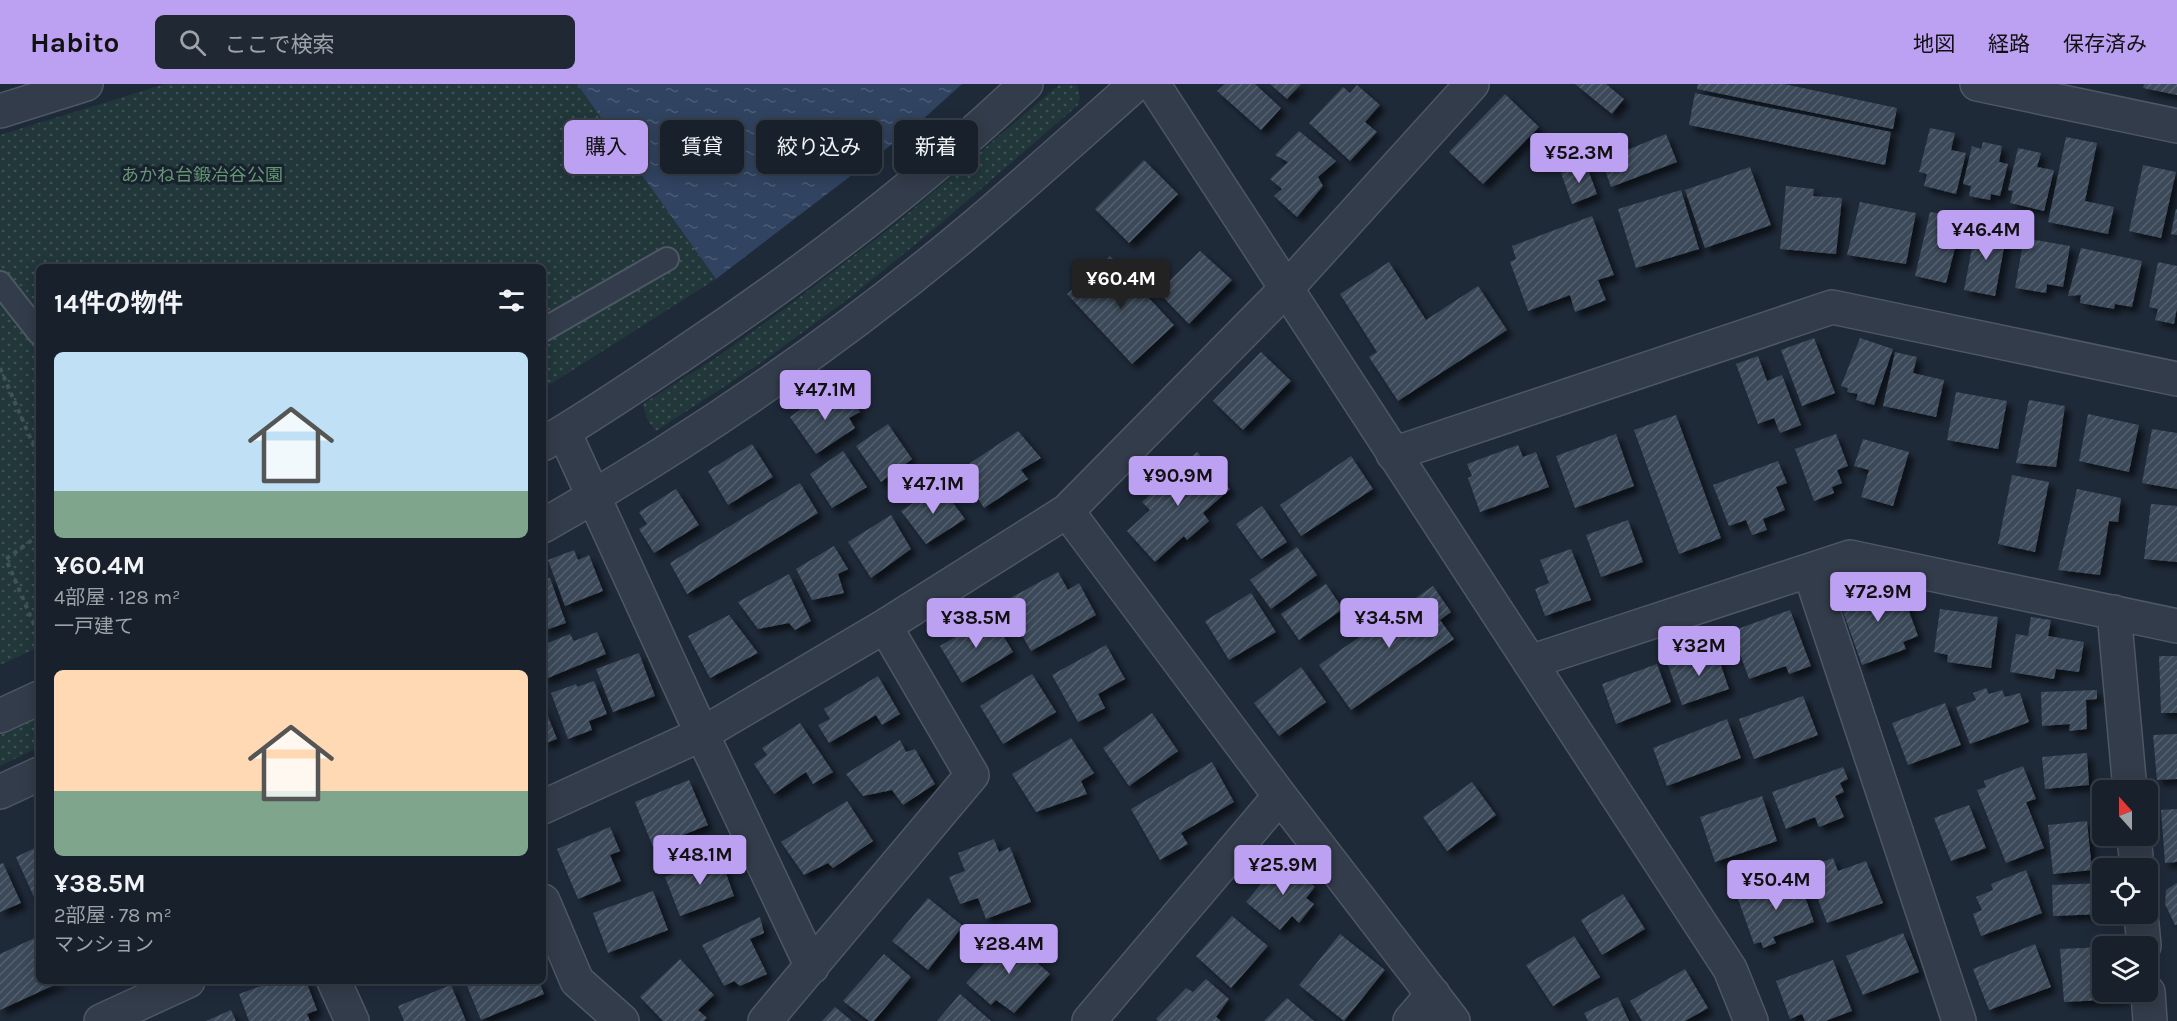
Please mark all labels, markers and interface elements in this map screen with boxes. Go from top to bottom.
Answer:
search box [155,15,575,69]
text: Habito [30,26,119,59]
icon: search [176,26,209,59]
text: ここで検索 [224,32,334,58]
text: 地図 [1913,32,1955,56]
text: 経路 [1988,32,2030,56]
text: 保存済み [2063,32,2147,56]
chip: 購入 [564,120,648,174]
chip: 賃貸 [660,120,744,174]
chip: 絞り込み [756,120,882,174]
chip: 新着 [894,120,978,174]
pin: ¥52.3M [1530,133,1628,184]
text: ¥52.3M [1544,141,1614,164]
park label: あかね台鍛冶谷公園 [121,164,283,186]
pin: ¥46.4M [1937,210,2035,261]
text: ¥46.4M [1951,218,2021,241]
pin: ¥60.4M [1072,259,1170,310]
text: ¥60.4M [1086,267,1156,290]
icon: filters [495,284,528,317]
text: 14件の物件 [54,288,183,319]
pin: ¥47.1M [776,370,874,421]
text: ¥47.1M [794,378,856,401]
icon: home [237,391,345,499]
pin: ¥90.9M [1129,456,1227,507]
pin: ¥47.1M [884,464,982,515]
text: ¥90.9M [1143,464,1213,487]
text: ¥47.1M [902,472,964,495]
text: ¥60.4M [54,550,145,581]
pin: ¥72.9M [1829,572,1927,623]
text: ¥72.9M [1844,580,1912,603]
text: 4部屋 · 128 m² [54,586,180,609]
pin: ¥38.5M [927,598,1025,649]
pin: ¥34.5M [1340,598,1438,649]
text: ¥38.5M [941,606,1011,629]
text: ¥34.5M [1354,606,1424,629]
text: 一戸建て [54,615,134,638]
pin: ¥32M [1663,626,1735,677]
text: ¥32M [1672,634,1726,657]
icon: home [237,709,345,817]
north arrow [2092,780,2158,846]
map controls [2092,780,2158,1002]
pin: ¥48.1M [651,835,749,886]
text: ¥48.1M [667,843,733,866]
pin: ¥25.9M [1234,845,1332,896]
text: ¥25.9M [1248,853,1318,876]
button: locate [2092,858,2158,924]
pin: ¥50.4M [1727,860,1825,911]
text: ¥38.5M [54,868,146,899]
text: ¥50.4M [1741,868,1811,891]
text: 2部屋 · 78 m² [54,904,172,927]
pin: ¥28.4M [960,924,1058,975]
text: ¥28.4M [974,932,1044,955]
text: マンション [54,933,154,956]
button: layers [2092,936,2158,1002]

